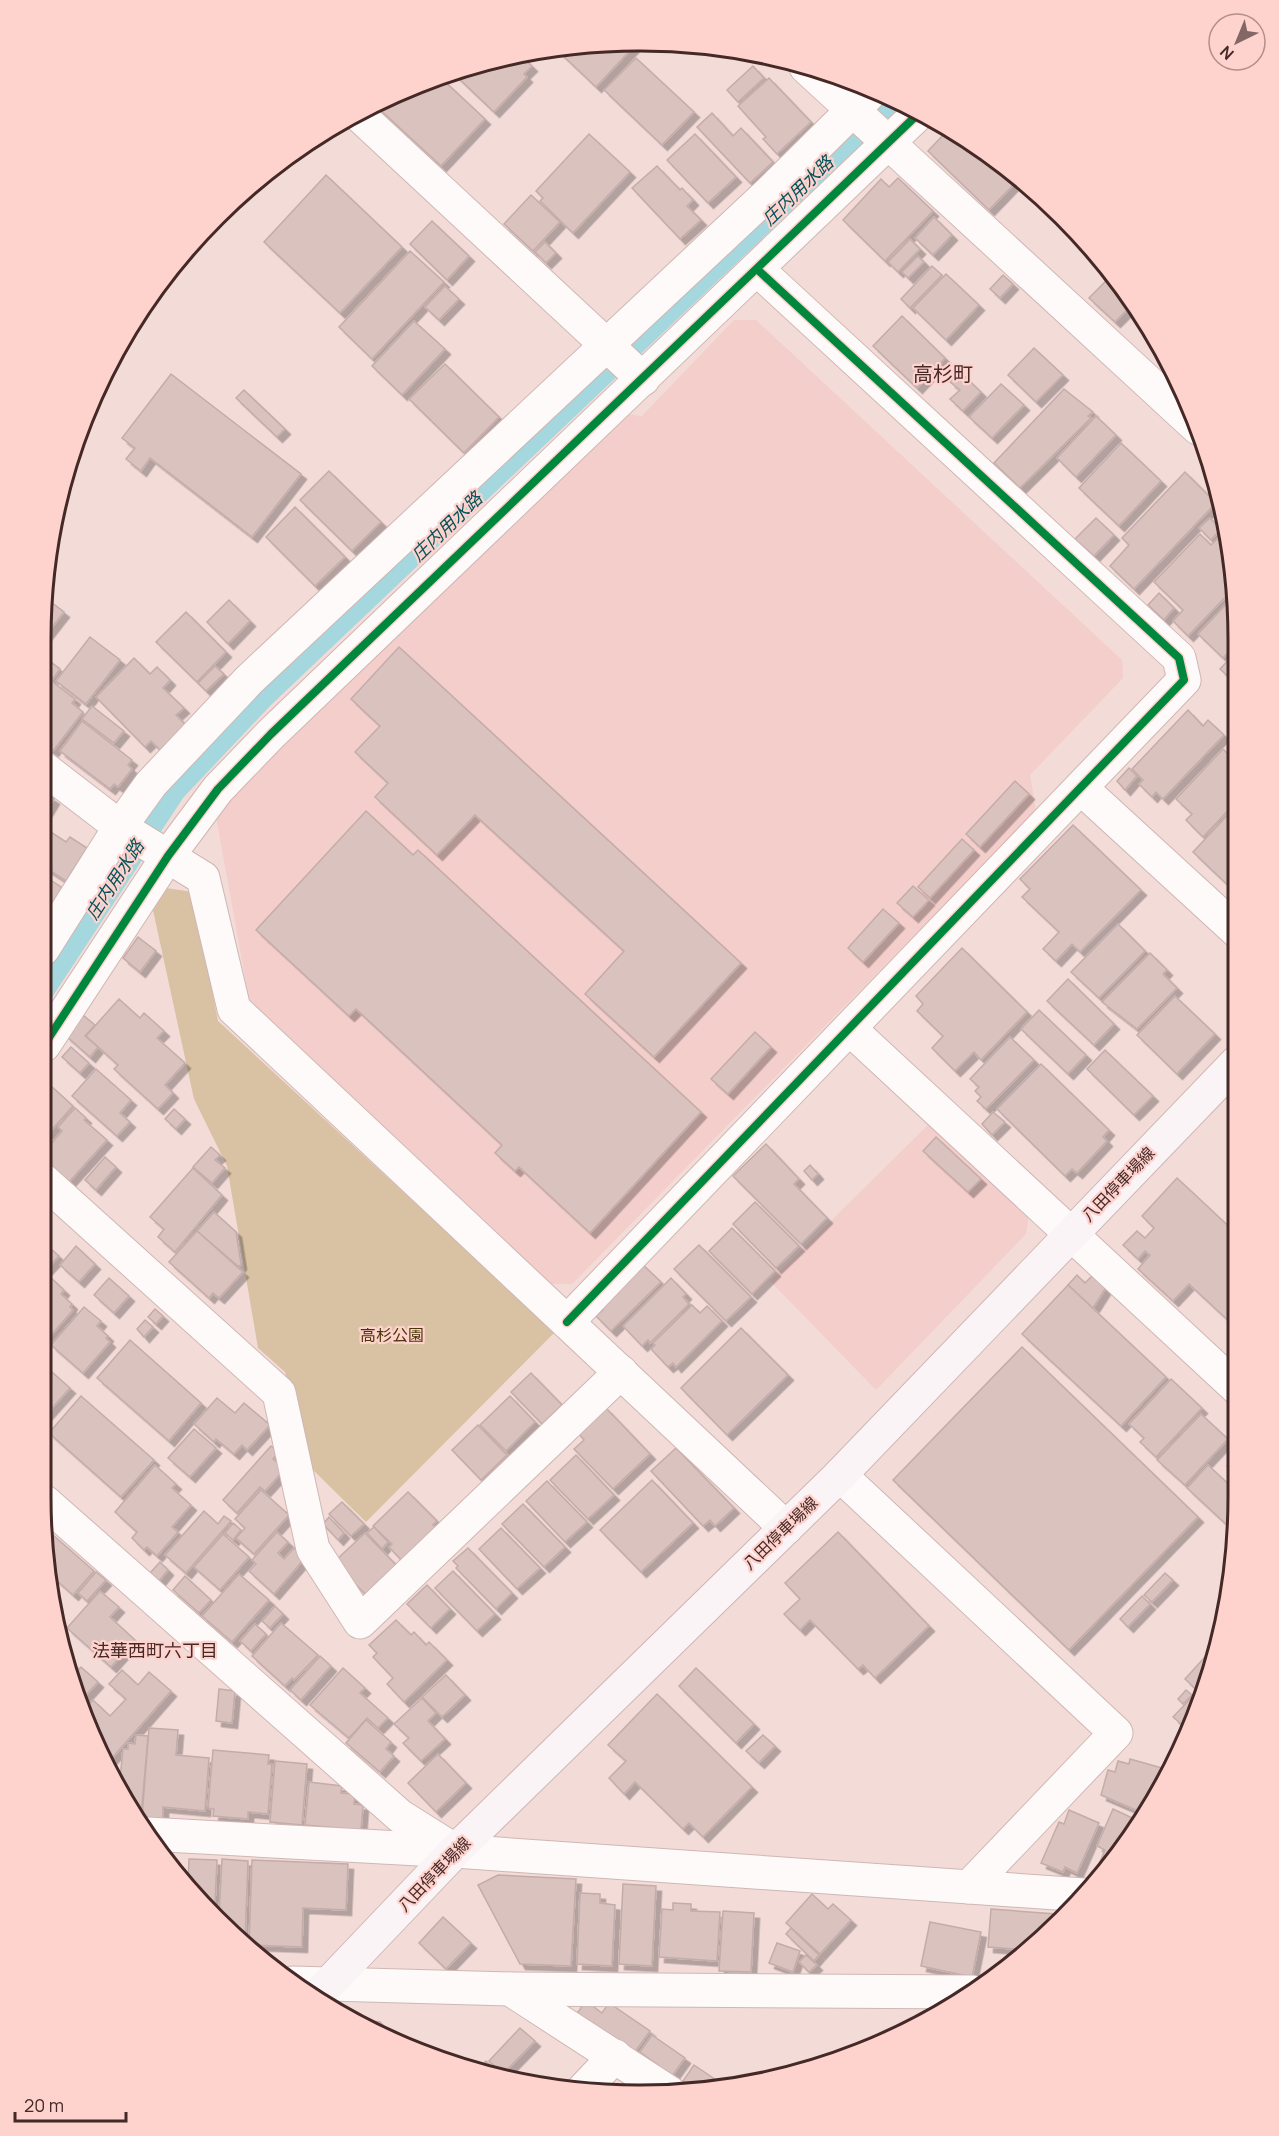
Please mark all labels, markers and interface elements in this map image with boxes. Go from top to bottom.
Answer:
north arrow [1207,12,1267,72]
text: N [1215,41,1238,65]
water label: 庄内用水路 [757,149,839,230]
district label: 高杉町 [913,360,973,387]
water label: 庄内用水路 [406,485,488,566]
water label: 庄内用水路 [80,834,150,924]
street label: 八田停車場線 [1077,1142,1159,1226]
park label: 高杉公園 [360,1324,424,1346]
street label: 八田停車場線 [738,1492,822,1574]
district label: 法華西町六丁目 [92,1638,218,1662]
street label: 八田停車場線 [393,1832,475,1916]
scale bar [15,2085,126,2123]
text: 20 m [24,2093,64,2117]

